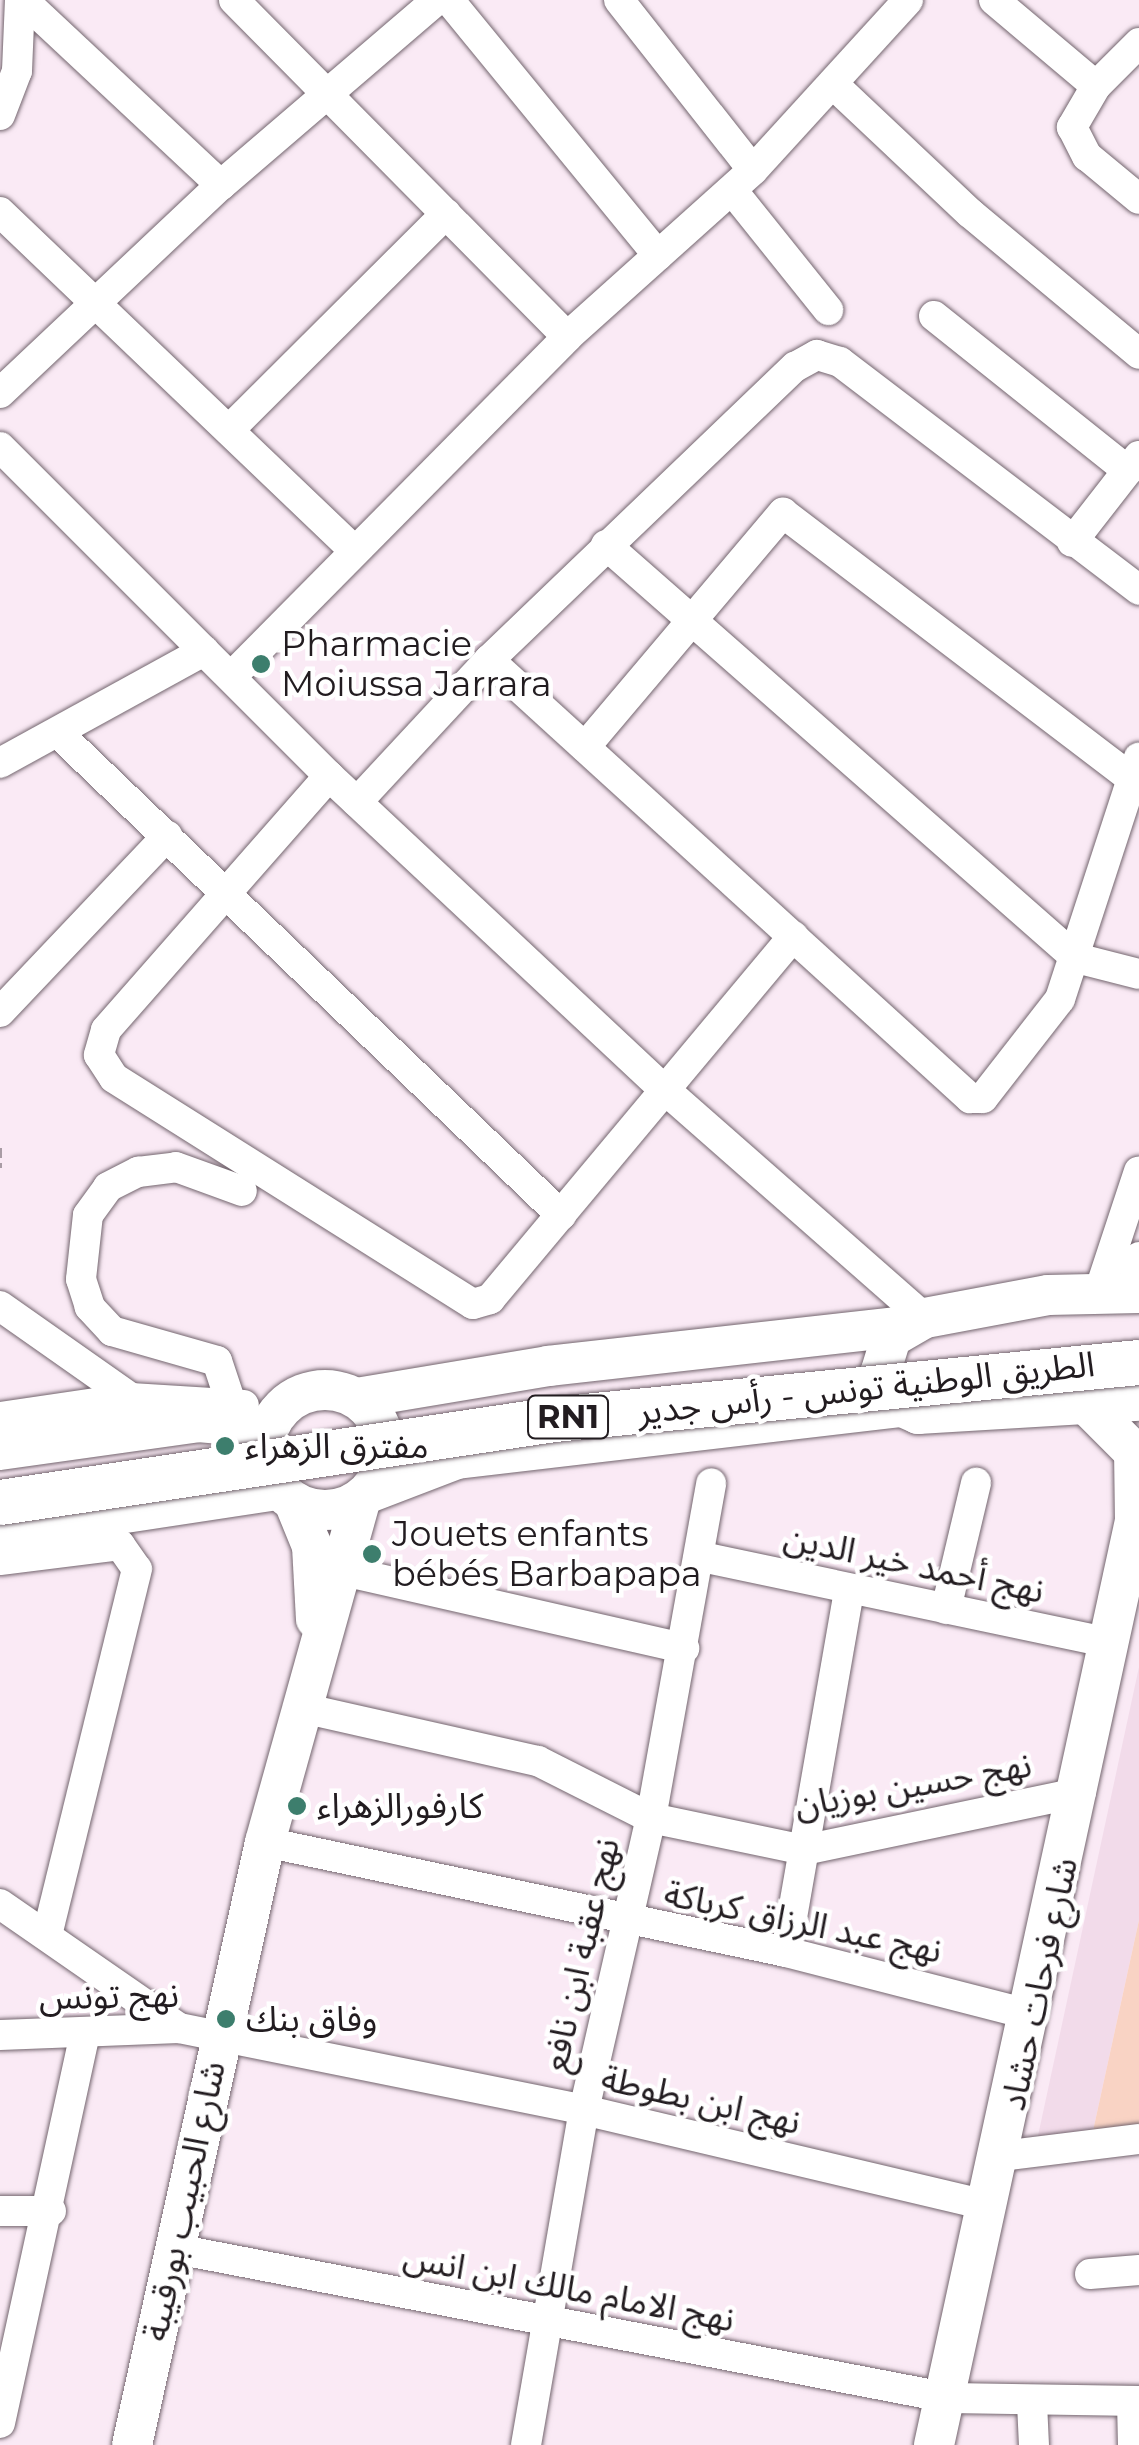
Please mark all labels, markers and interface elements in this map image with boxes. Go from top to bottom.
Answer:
place label: Pharmacie Moiussa Jarrara [281,623,552,705]
marker: Pharmacie Moiussa Jarrara [250,653,272,675]
street label: الطريق الوطنية تونس - رأس جدير [635,1343,1097,1433]
road number: RN1 [526,1390,610,1444]
place label: مفترق الزهراء [245,1425,429,1467]
marker: مفترق الزهراء [214,1435,236,1457]
place label: Jouets enfants bébés Barbapapa [392,1513,702,1595]
street label: نهج أحمد خير الدين [780,1516,1048,1612]
marker: Jouets enfants bébés Barbapapa [361,1543,383,1565]
street label: نهج حسين بوزيان [791,1744,1035,1826]
place label: كارفورالزهراء [317,1785,483,1827]
marker: كارفورالزهراء [286,1795,308,1817]
street label: نهج عقبة ابن نافع [534,1834,628,2076]
street label: شارع فرحات حشاد [992,1854,1086,2114]
street label: نهج عبد الرزاق كرباكة [660,1872,946,1972]
street label: نهج تونس [39,1974,179,2018]
place label: وفاق بنك [246,1998,377,2040]
marker: وفاق بنك [215,2008,237,2030]
street label: شارع الحبيب بورقيبة [134,2057,234,2345]
street label: نهج ابن بطوطة [597,2057,805,2143]
street label: نهج الامام مالك ابن انس [400,2235,738,2341]

